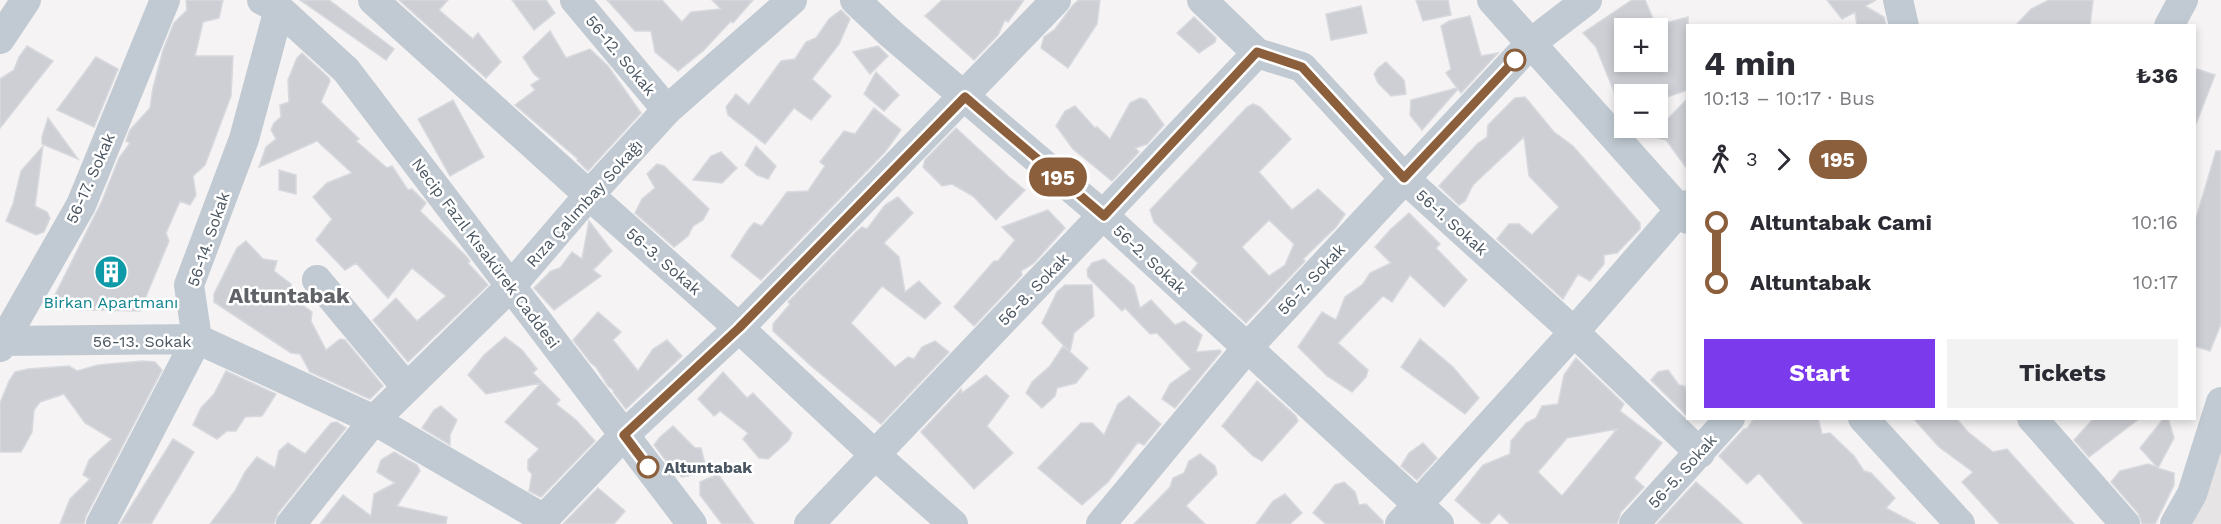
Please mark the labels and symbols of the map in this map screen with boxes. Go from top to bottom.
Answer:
street label: 56-12. Sokak [582,11,660,99]
unlabelled marker [1504,49,1526,71]
street label: 56-17. Sokak [62,130,119,226]
street label: Rıza Çalımbay Sokağı [522,136,646,271]
street label: Necip Fazıl Kısakürek Caddesi [408,155,563,352]
line badge: 195 [1024,158,1092,196]
street label: 56-1. Sokak [1412,185,1491,259]
street label: 56-14. Sokak [183,189,234,289]
street label: 56-2. Sokak [1109,221,1190,298]
street label: 56-3. Sokak [622,224,705,299]
street label: 56-7. Sokak [1274,240,1349,319]
street label: 56-8. Sokak [994,249,1073,330]
building icon: Birkan Apartmanı [93,254,129,290]
district label: Altuntabak [228,283,350,308]
place label: Birkan Apartmanı [44,293,178,312]
street label: 56-13. Sokak [93,332,191,351]
street label: 56-5. Sokak [1644,430,1721,512]
marker: Altuntabak [637,456,659,478]
place label: Altuntabak [664,458,752,477]

